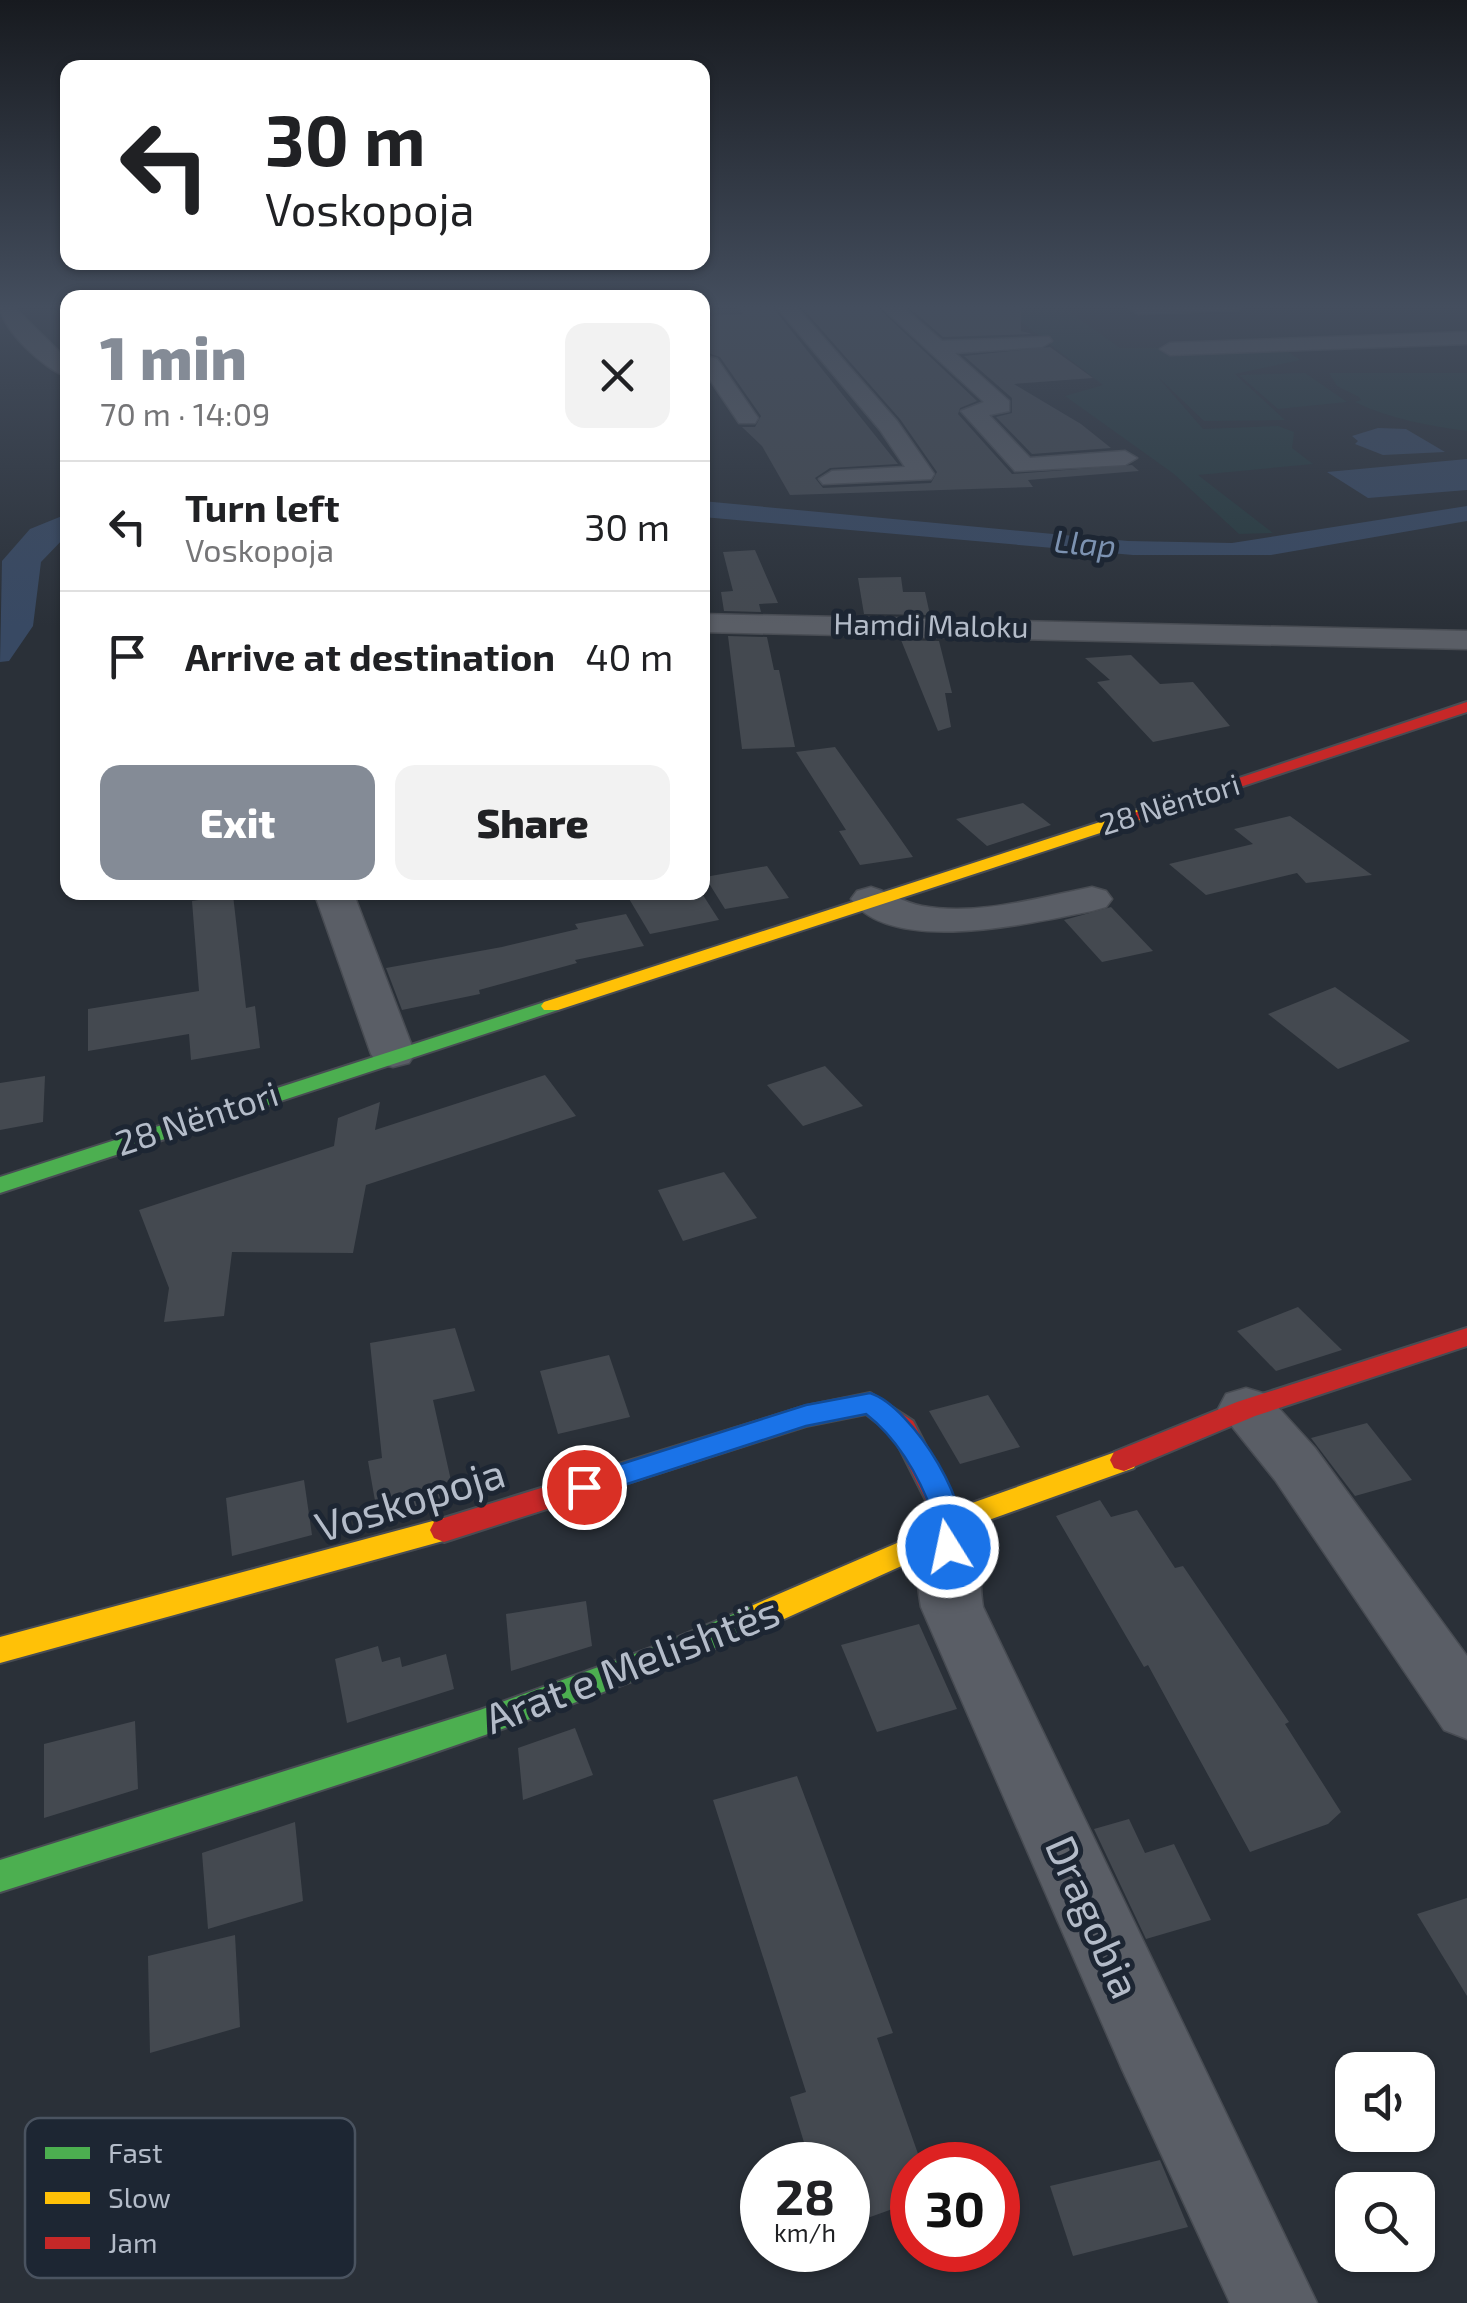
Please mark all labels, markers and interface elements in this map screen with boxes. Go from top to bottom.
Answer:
text: 30 m [265,96,426,180]
icon: left [100,100,230,230]
text: Voskopoja [265,181,475,235]
text: 1 min [100,320,247,392]
button: close [565,323,670,428]
text: 70 m · 14:09 [100,394,270,432]
text: Turn left [185,484,340,530]
icon: left [100,499,155,554]
text: 30 m [584,503,670,549]
water label: Llap [1052,520,1118,565]
text: Voskopoja [185,530,334,568]
street label: Hamdi Maloku [833,604,1029,644]
icon: arrive [100,629,155,684]
text: Arrive at destination [185,633,555,679]
text: 40 m [585,633,673,679]
button: Exit [100,765,375,880]
button: Share [395,765,670,880]
street label: 28 Nëntori [1095,765,1244,841]
street label: 28 Nëntori [110,1071,283,1163]
pin [542,1445,627,1530]
street label: Voskopoja [309,1446,511,1552]
icon: arrive [557,1460,612,1515]
position arrow [896,1495,1000,1599]
street label: Arat e Melishtës [477,1584,786,1742]
street label: Dragobia [1037,1827,1153,2005]
map controls [1335,2052,1435,2272]
button: sound [1335,2052,1435,2152]
legend [25,2118,355,2278]
text: Fast [108,2135,163,2169]
speed limit sign: 30 [890,2142,1020,2272]
text: 28 [775,2165,835,2225]
button: search [1335,2172,1435,2272]
text: Slow [108,2180,171,2214]
text: km/h [774,2217,836,2247]
text: Jam [108,2225,157,2259]

